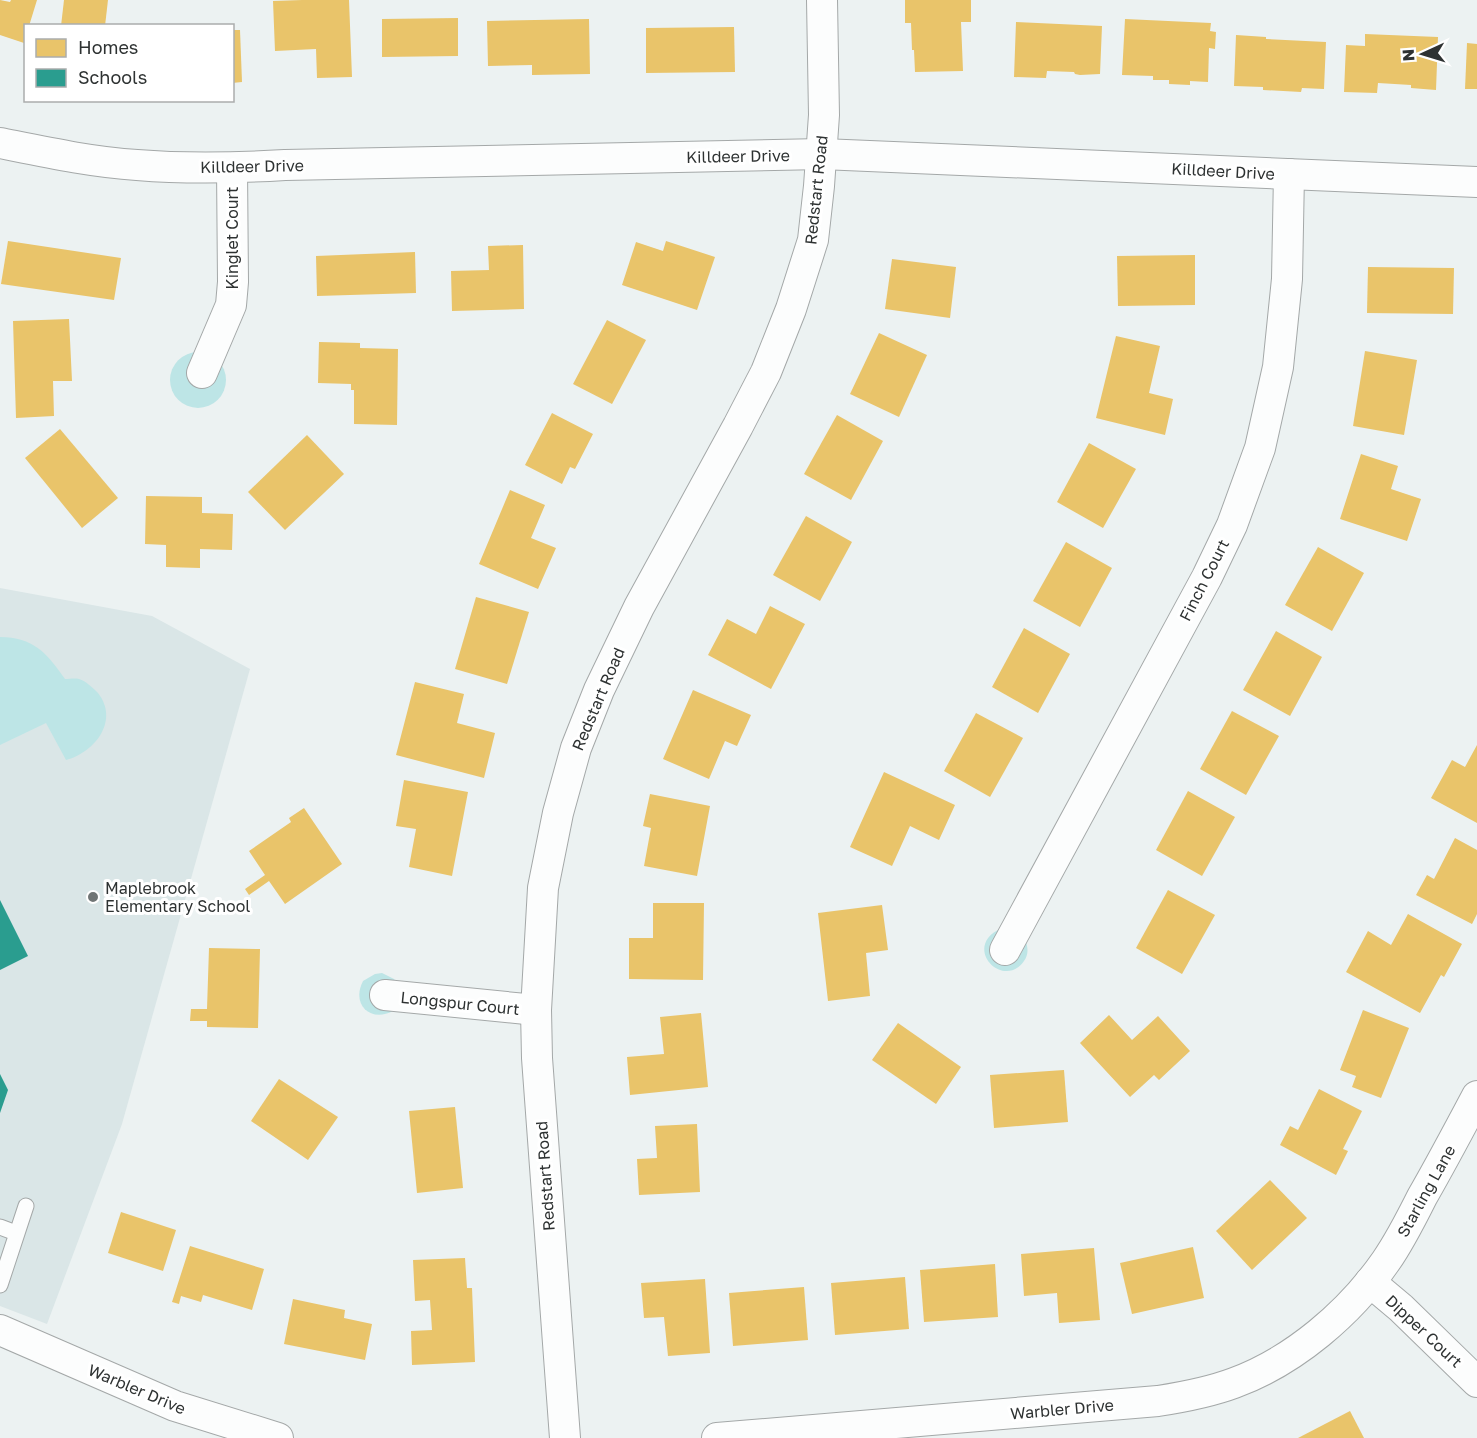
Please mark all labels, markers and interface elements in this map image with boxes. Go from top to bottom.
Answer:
legend [24,24,234,102]
north arrow [1393,24,1453,84]
text: Homes [78,36,138,58]
text: N [1398,48,1418,62]
text: Schools [78,66,147,88]
street label: Redstart Road [800,134,832,246]
street label: Killdeer Drive [686,145,790,167]
street label: Killdeer Drive [200,155,304,177]
street label: Killdeer Drive [1171,158,1275,184]
street label: Kinglet Court [222,187,242,289]
street label: Finch Court [1175,536,1233,624]
street label: Redstart Road [567,645,629,753]
place label: Maplebrook Elementary School [105,878,250,916]
marker: Maplebrook Elementary School [86,890,100,904]
street label: Longspur Court [399,987,521,1019]
street label: Redstart Road [531,1120,559,1232]
street label: Starling Lane [1392,1141,1460,1241]
street label: Dipper Court [1381,1290,1467,1372]
street label: Warbler Drive [85,1359,189,1419]
street label: Warbler Drive [1009,1395,1115,1423]

